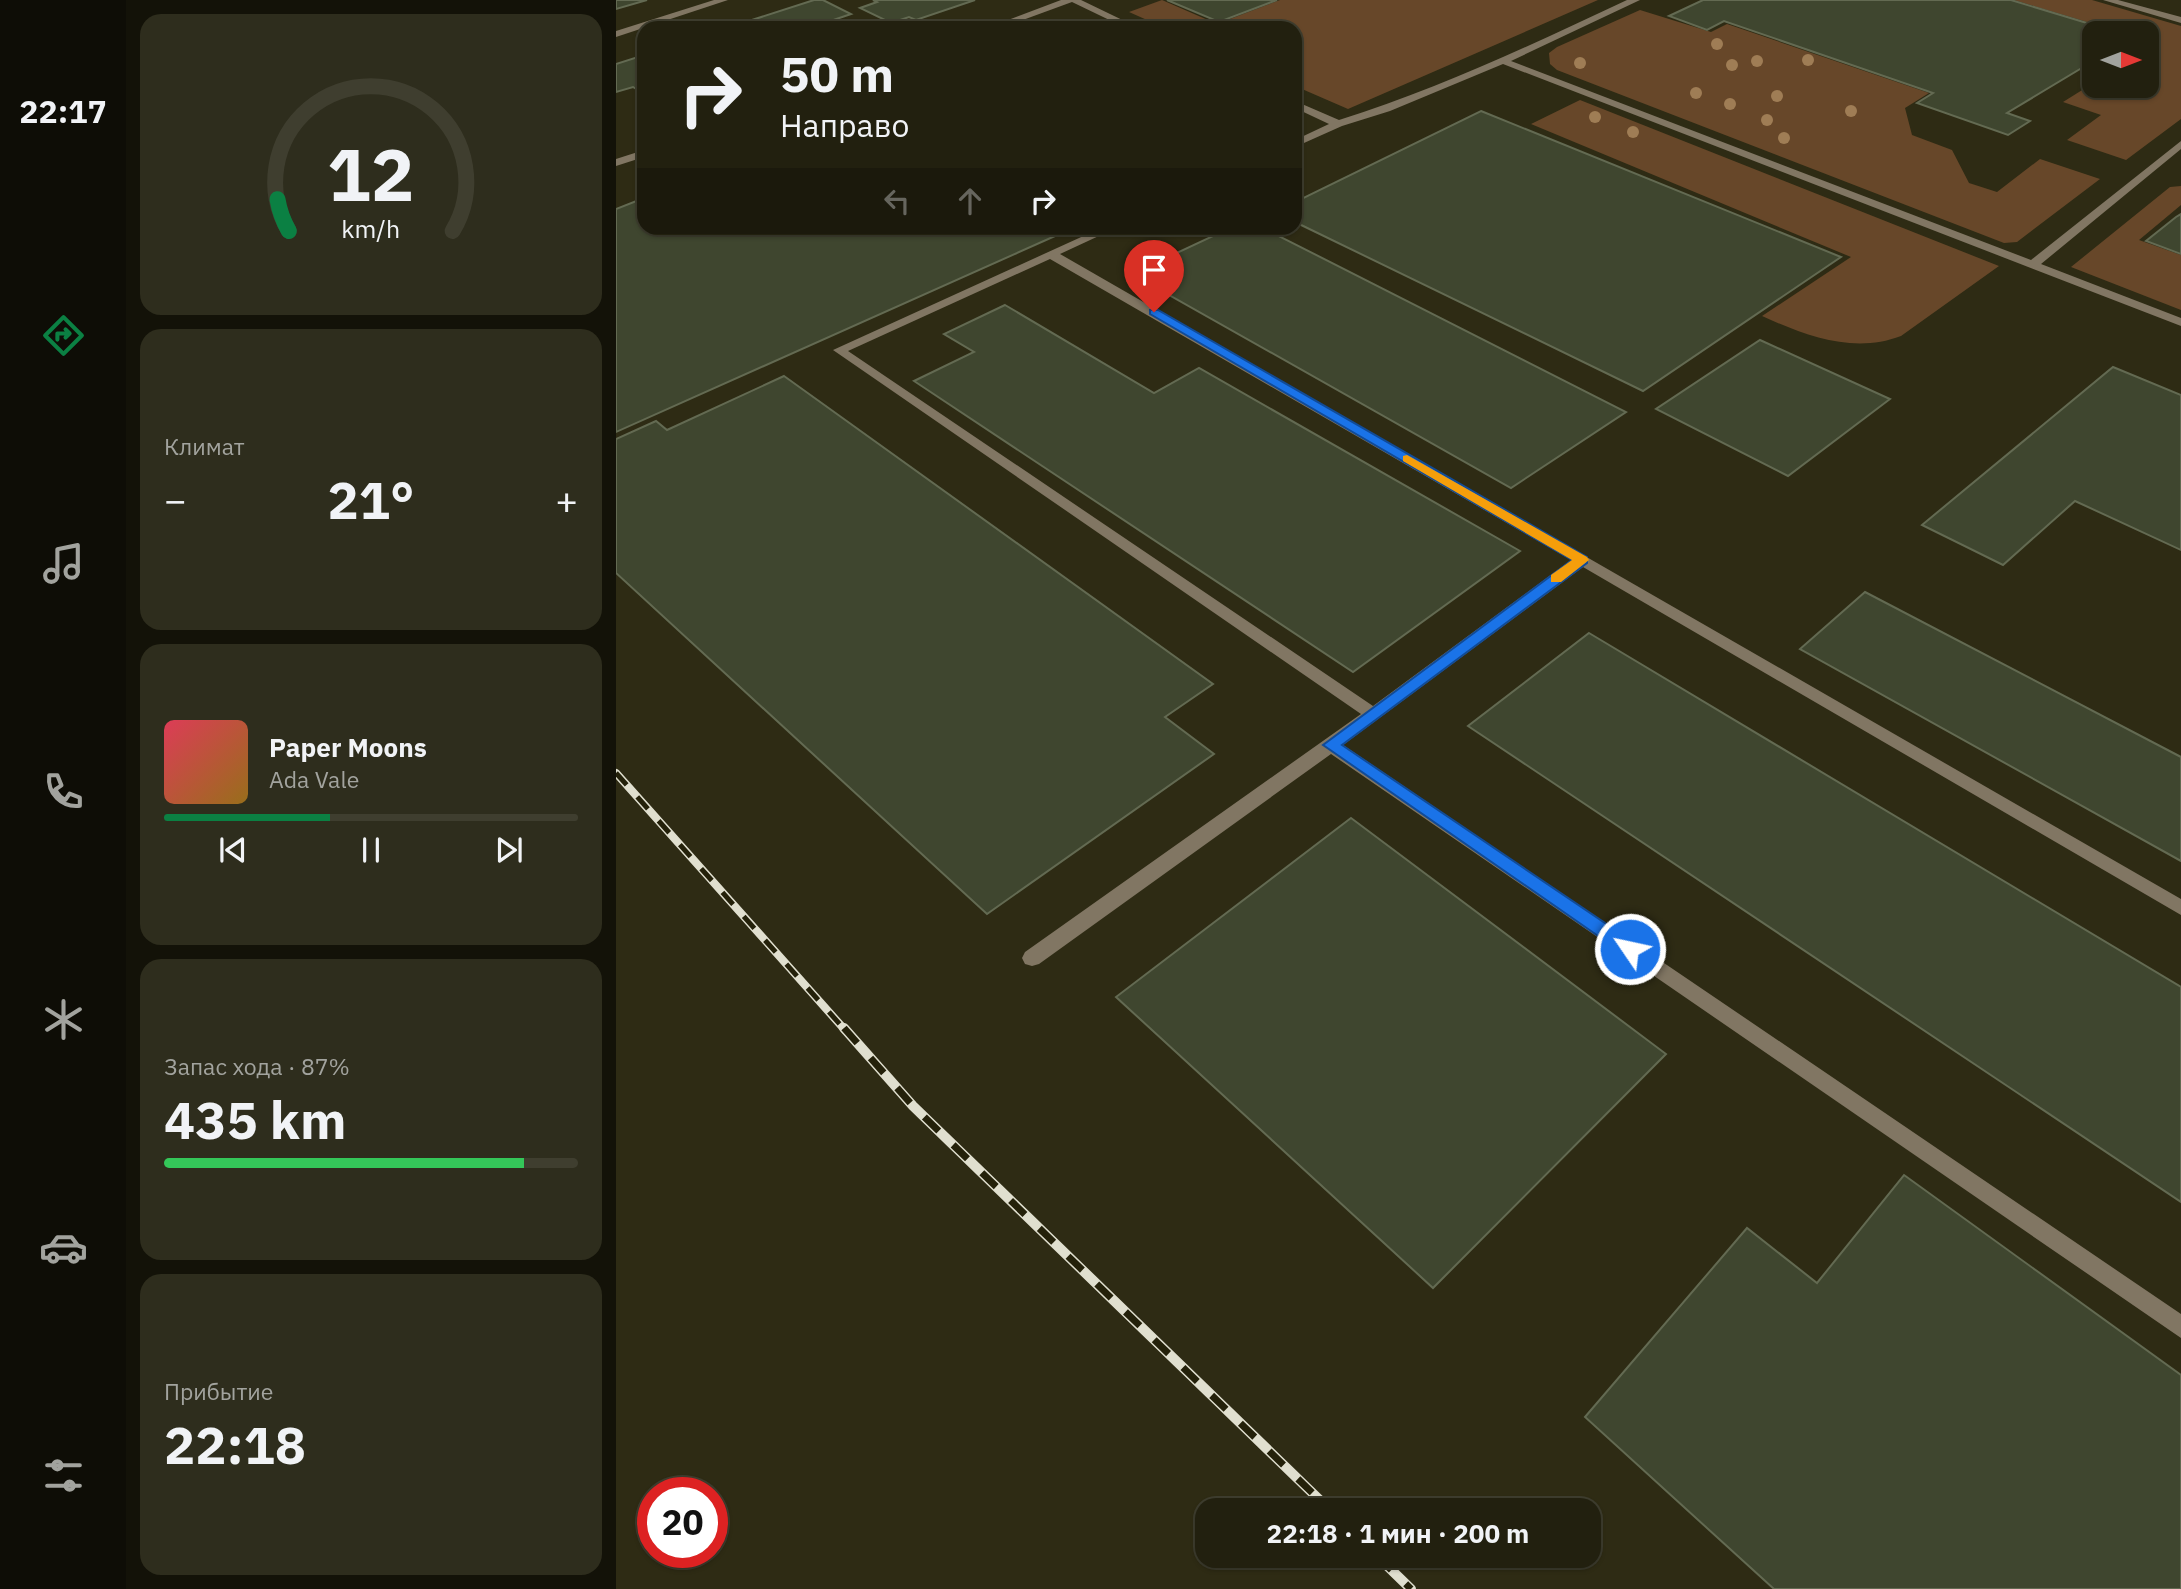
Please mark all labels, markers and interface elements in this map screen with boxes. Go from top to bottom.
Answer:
north arrow [2082,21,2160,98]
map controls [2082,21,2159,98]
text: 50 m [780,42,894,105]
icon: right [665,49,756,140]
text: 22:17 [19,90,107,132]
text: Направо [780,104,909,146]
text: 12 [327,126,415,221]
icon: left [878,182,916,220]
icon: ahead [951,182,989,220]
icon: right [1024,182,1062,220]
text: km/h [342,211,400,244]
pin [1124,240,1184,312]
icon: arrive [1135,251,1173,289]
icon: directions [39,311,88,360]
text: Климат [164,431,245,461]
text: 21° [328,466,414,533]
text: − [164,475,187,524]
text: + [555,475,578,524]
icon: music [39,539,88,588]
text: Paper Moons [269,730,427,764]
text: Ada Vale [269,764,359,794]
icon: phone [39,767,88,816]
icon: previous [214,831,252,869]
icon: pause [352,831,390,869]
icon: next [490,831,528,869]
position arrow [1593,912,1667,986]
icon: climate [39,995,88,1044]
text: Запас хода · 87% [164,1051,350,1081]
text: 435 km [164,1086,346,1153]
icon: car [39,1223,88,1272]
text: Прибытие [164,1376,273,1406]
text: 22:18 [164,1411,306,1478]
icon: filters [39,1451,88,1500]
speed limit sign: 20 [637,1477,728,1568]
text: 22:18 · 1 мин · 200 m [1267,1516,1529,1550]

